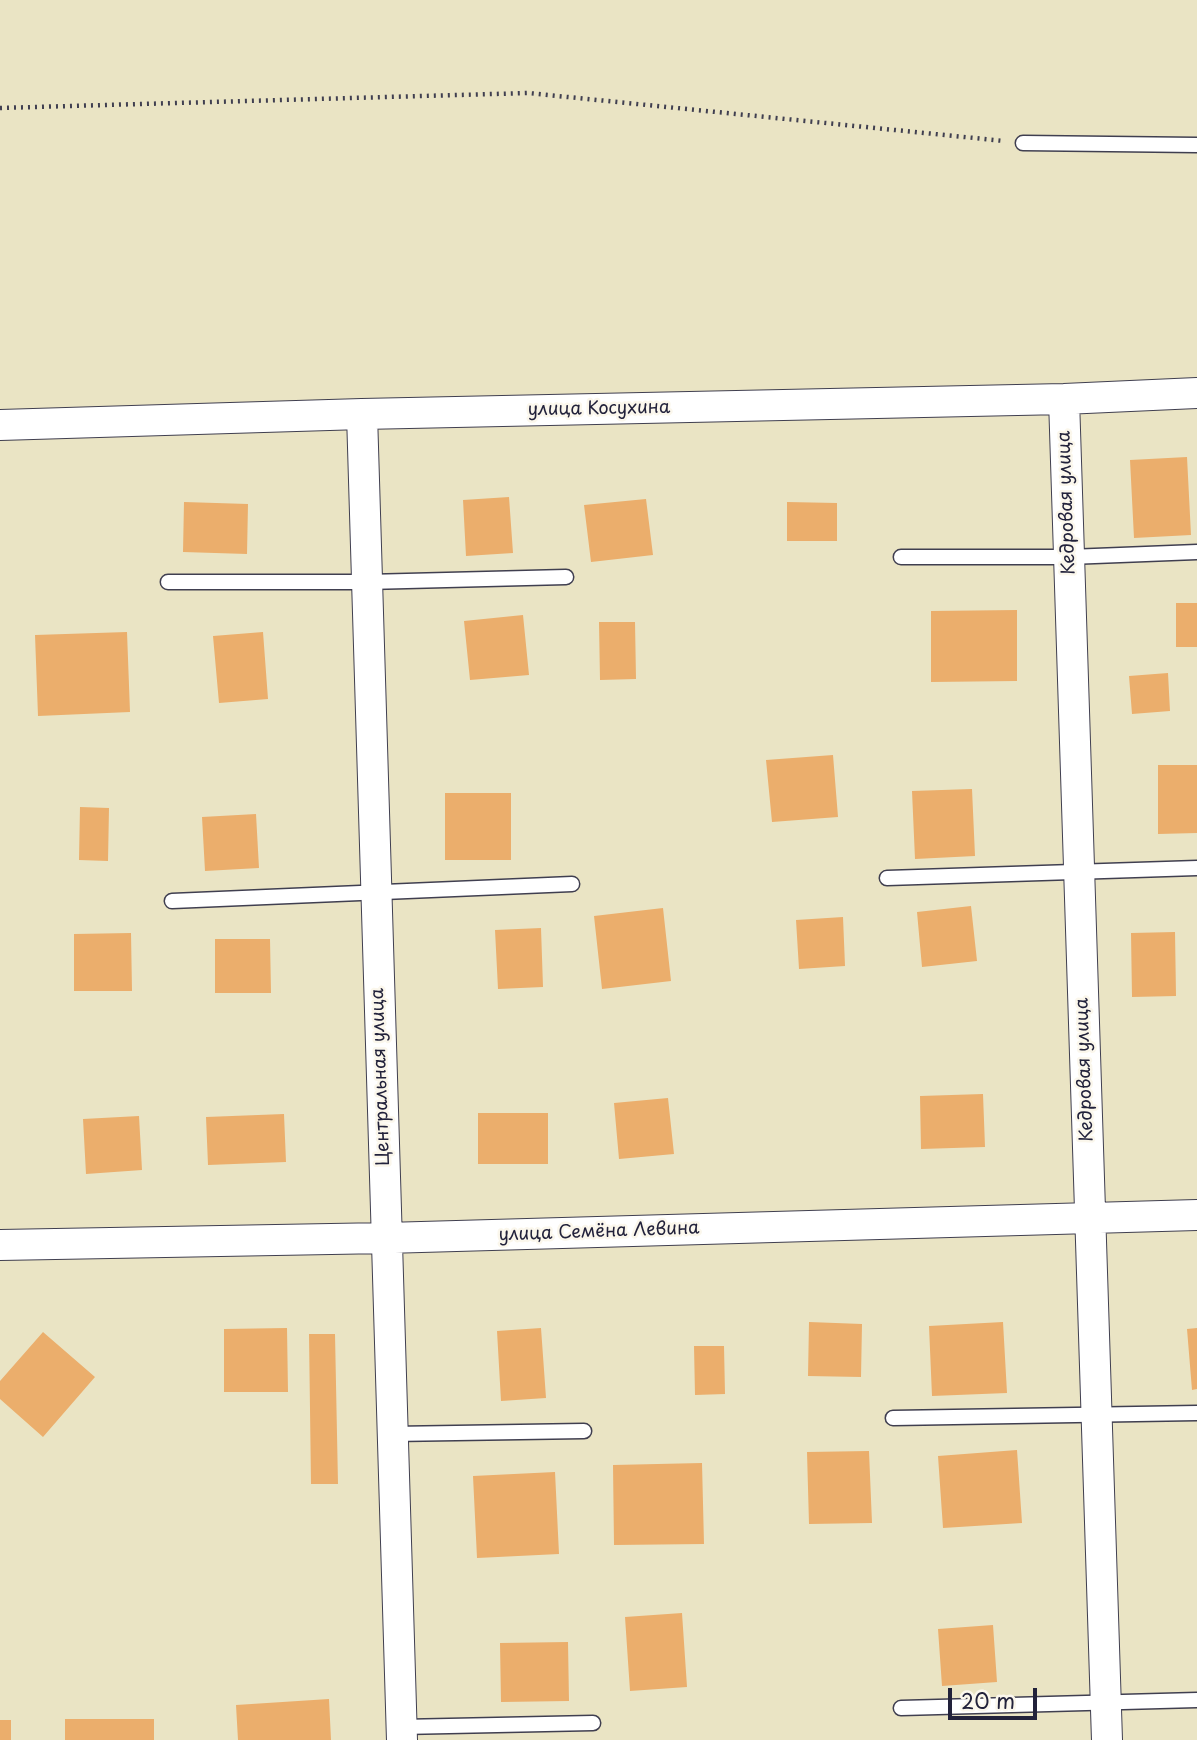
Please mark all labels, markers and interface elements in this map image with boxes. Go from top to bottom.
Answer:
street label: улица Косухина [528,397,670,421]
street label: Кедровая улица [1054,431,1080,575]
street label: Центральная улица [367,988,395,1166]
street label: Кедровая улица [1072,998,1098,1142]
street label: улица Семёна Левина [498,1218,700,1246]
scale bar [952,1674,1041,1718]
text: 20 m [961,1684,1015,1716]

